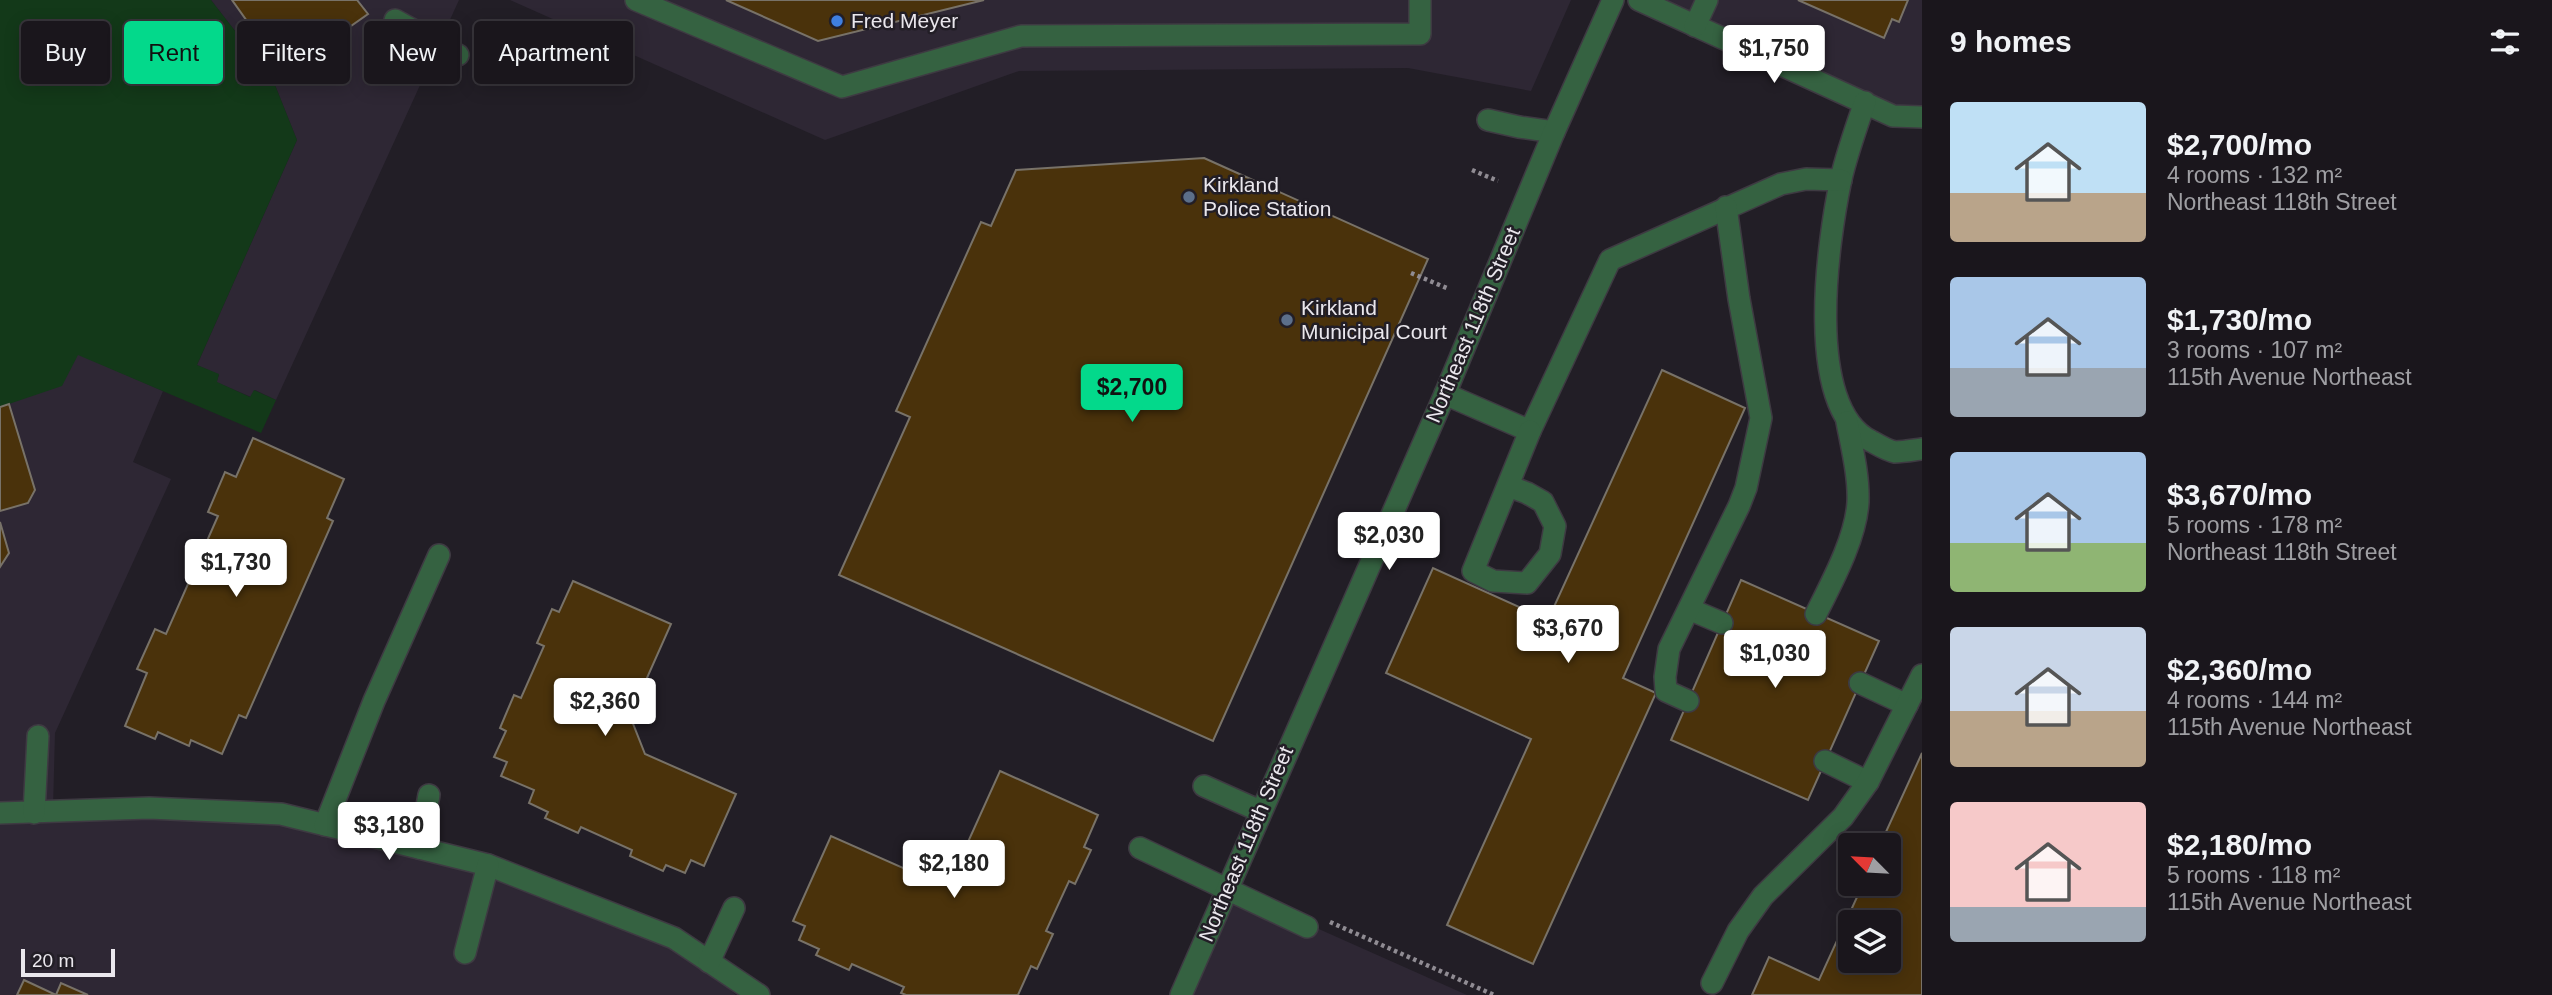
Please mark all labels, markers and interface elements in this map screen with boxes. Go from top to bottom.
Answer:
place label: Fred Meyer [851,9,958,32]
marker: Fred Meyer [829,13,845,29]
chip: Buy [21,21,110,84]
chip: Rent [124,21,223,84]
chip: Filters [237,21,350,84]
chip: New [364,21,460,84]
chip: Apartment [474,21,633,84]
icon: filters [2486,23,2524,61]
pin: $1,750 [1717,25,1831,85]
text: 9 homes [1950,25,2072,58]
text: $1,750 [1739,35,1809,61]
text: $2,700/mo [2167,128,2312,161]
icon: home [2006,130,2090,214]
text: 4 rooms · 132 m² [2167,162,2342,188]
place label: Kirkland Police Station [1203,173,1331,220]
marker: Kirkland Police Station [1181,189,1197,205]
text: Northeast 118th Street [2167,189,2397,215]
street label: Northeast 118th Street [1421,224,1524,426]
place label: Kirkland Municipal Court [1301,296,1447,343]
text: $1,730/mo [2167,303,2312,336]
icon: home [2006,305,2090,389]
marker: Kirkland Municipal Court [1279,312,1295,328]
text: 3 rooms · 107 m² [2167,337,2342,363]
pin: $2,700 [1075,364,1189,424]
text: 115th Avenue Northeast [2167,364,2412,390]
text: $2,700 [1097,374,1167,400]
text: $3,670/mo [2167,478,2312,511]
icon: home [2006,480,2090,564]
pin: $2,030 [1332,512,1446,572]
text: 5 rooms · 178 m² [2167,512,2342,538]
text: $2,030 [1354,522,1424,548]
text: Northeast 118th Street [2167,539,2397,565]
pin: $1,730 [179,540,293,599]
text: $1,730 [201,549,271,575]
pin: $3,670 [1511,606,1625,665]
text: $3,670 [1533,615,1603,641]
pin: $1,030 [1718,630,1832,690]
text: $1,030 [1740,640,1810,666]
text: $2,360/mo [2167,653,2312,686]
icon: home [2006,655,2090,739]
pin: $2,360 [548,678,662,738]
text: 4 rooms · 144 m² [2167,687,2342,713]
text: $2,360 [570,688,640,714]
text: 115th Avenue Northeast [2167,714,2412,740]
street label: Northeast 118th Street [1194,743,1297,945]
pin: $3,180 [332,802,446,862]
text: $3,180 [354,812,424,838]
text: $2,180/mo [2167,828,2312,861]
icon: home [2006,830,2090,914]
north arrow [1838,833,1900,896]
map controls [1838,833,1901,973]
pin: $2,180 [897,841,1011,900]
text: $2,180 [919,850,989,876]
text: 5 rooms · 118 m² [2167,862,2340,888]
text: 115th Avenue Northeast [2167,889,2412,915]
button: layers [1838,910,1901,973]
scale bar [21,946,116,978]
text: 20 m [32,950,74,971]

